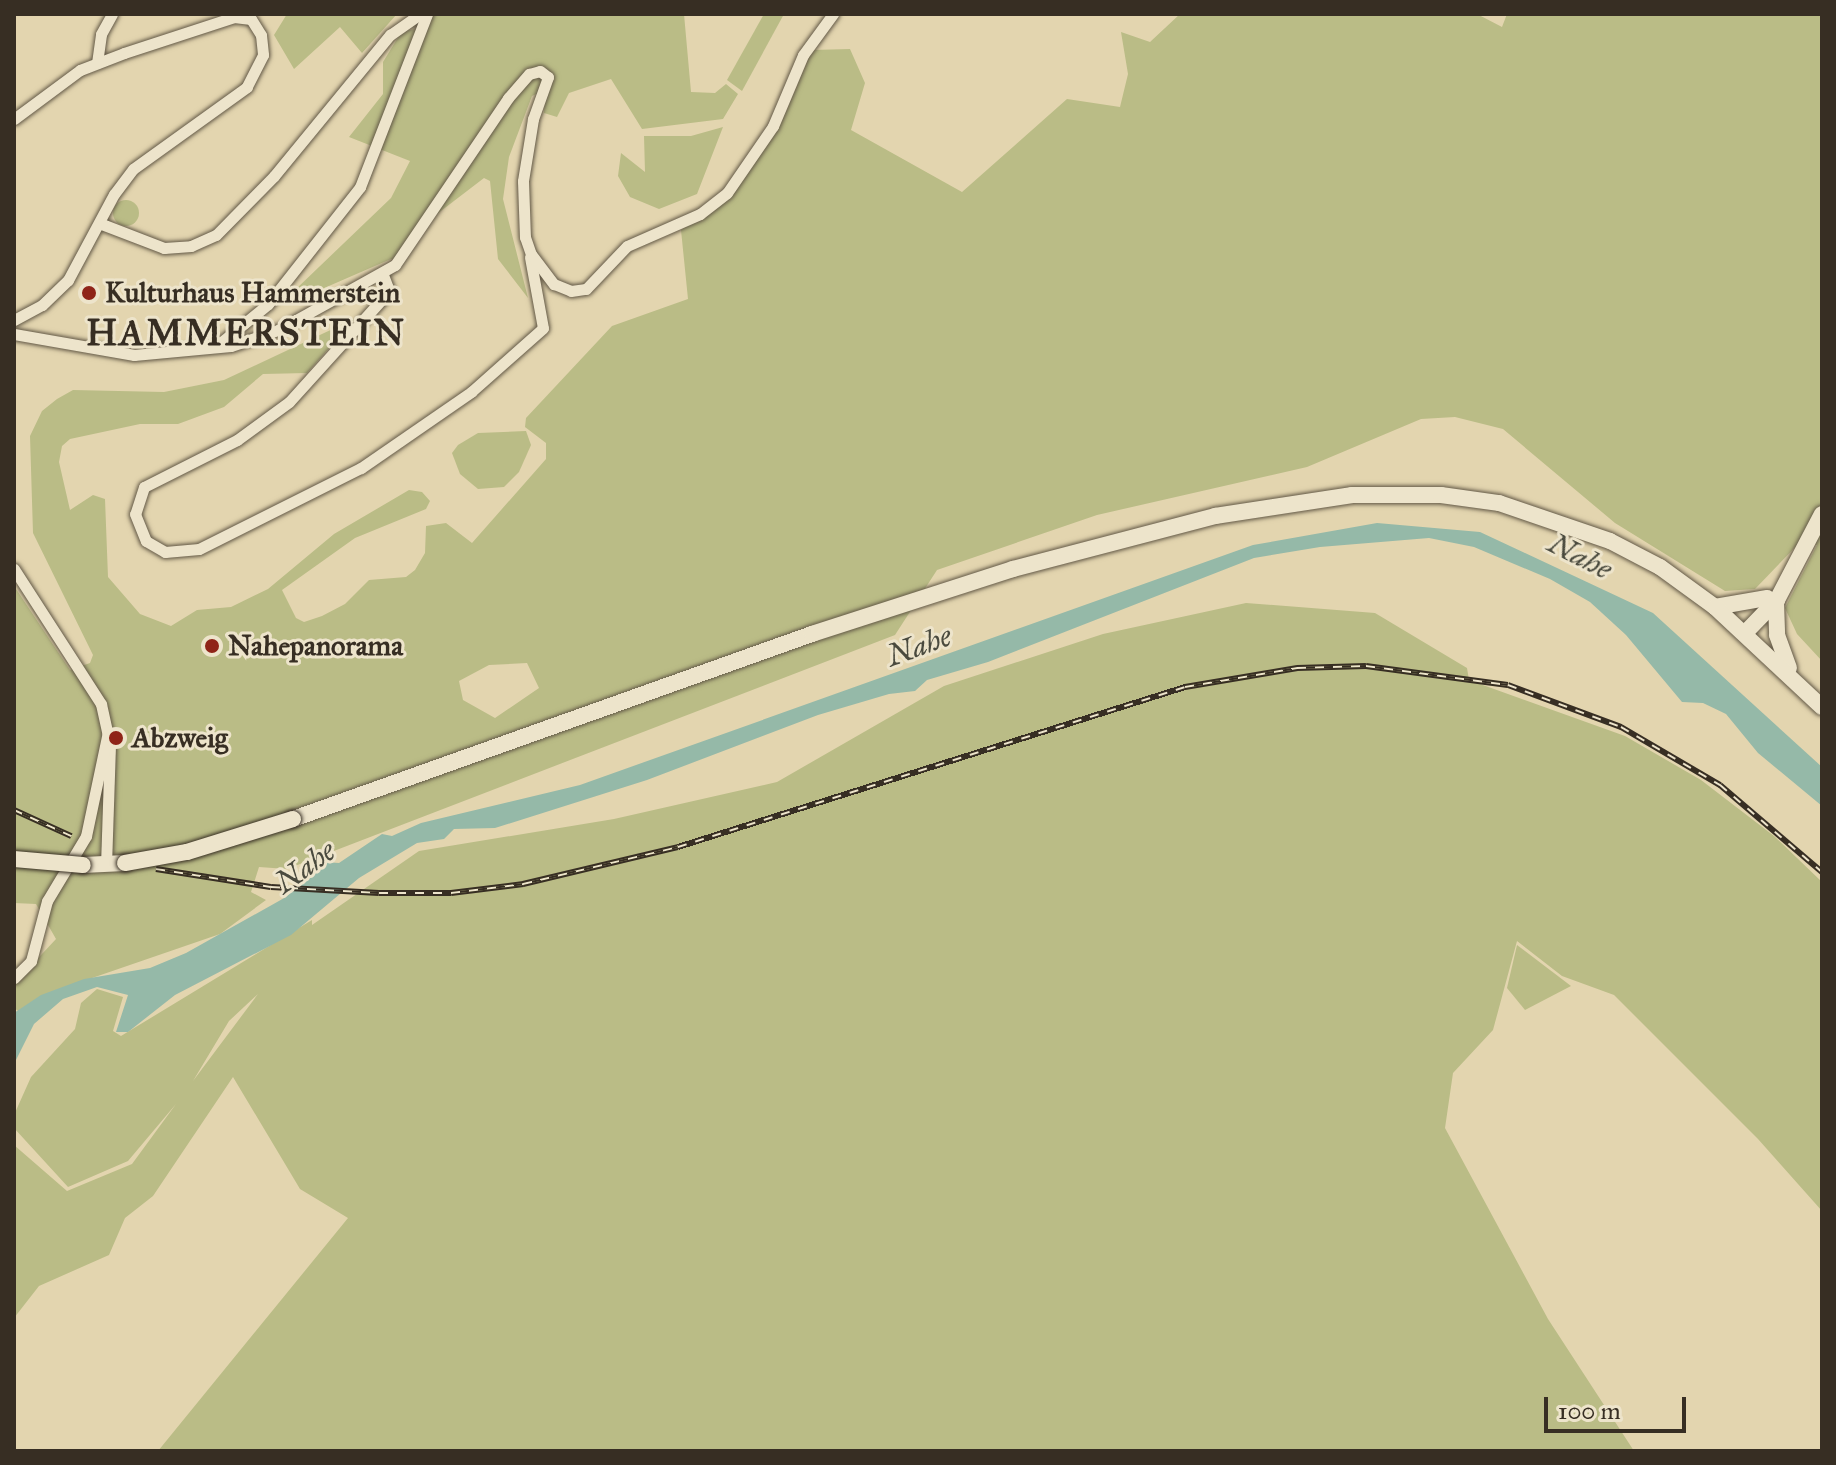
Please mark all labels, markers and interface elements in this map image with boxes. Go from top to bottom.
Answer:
place label: Kulturhaus Hammerstein [105,276,400,310]
marker: Kulturhaus Hammerstein [80,284,98,302]
district label: HAMMERSTEIN [86,312,406,356]
water label: Nahe [1542,525,1618,587]
water label: Nahe [882,618,956,674]
place label: Nahepanorama [228,629,403,663]
marker: Nahepanorama [203,637,221,655]
place label: Abzweig [132,721,228,755]
marker: Abzweig [107,729,125,747]
water label: Nahe [268,833,342,901]
scale bar [1548,1381,1690,1431]
text: 100 m [1558,1396,1621,1426]

